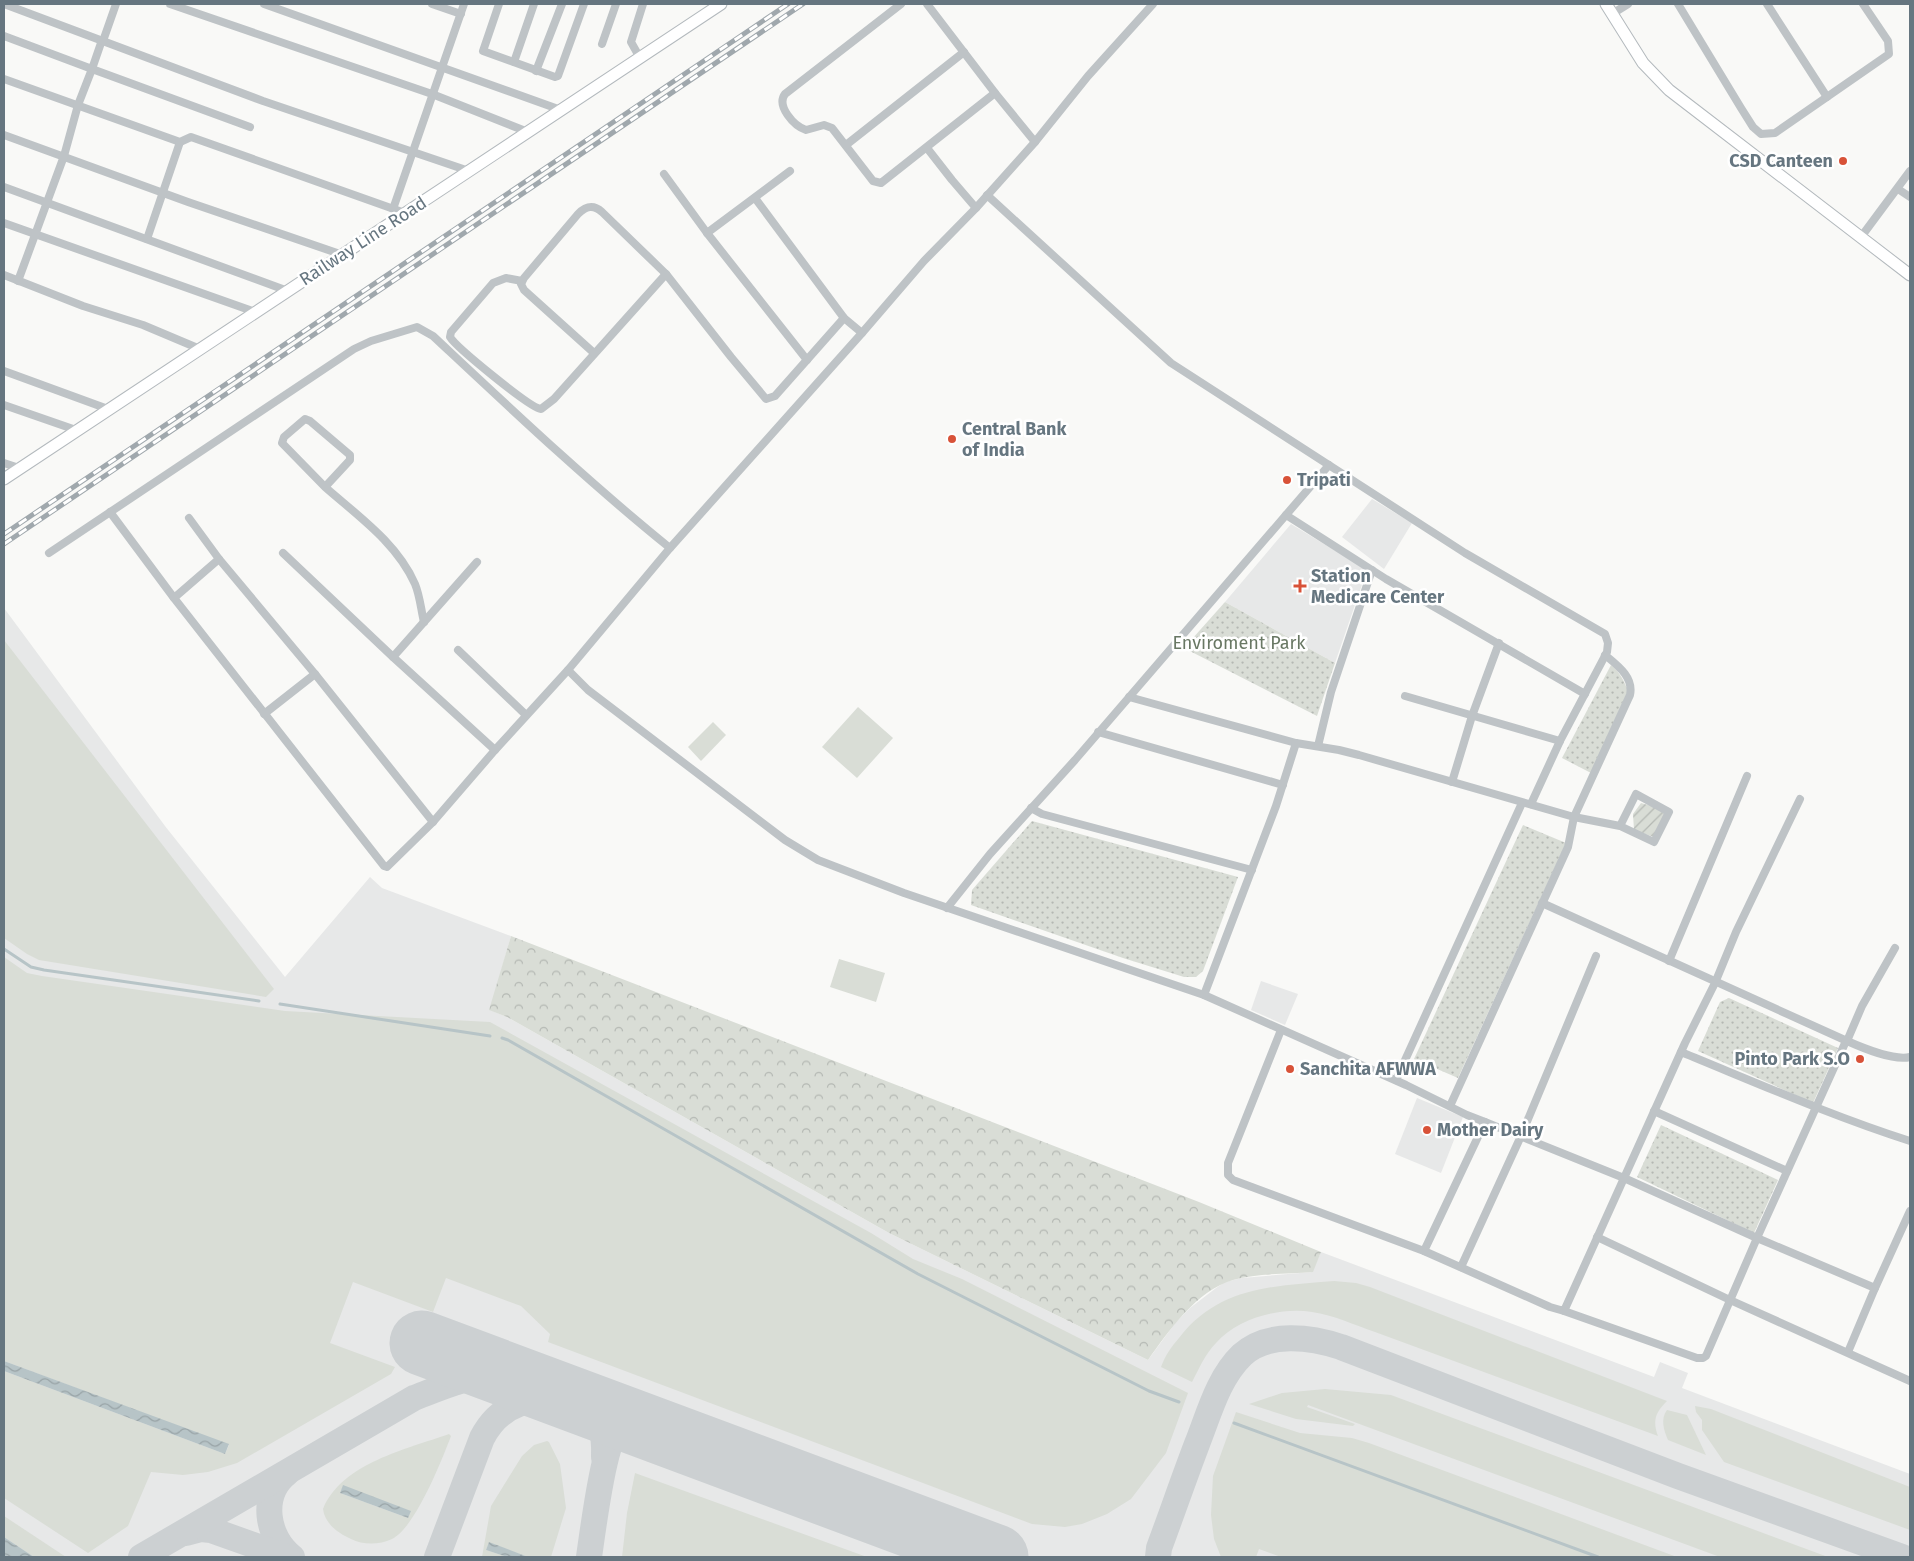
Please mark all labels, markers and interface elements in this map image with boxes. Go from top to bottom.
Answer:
place label: CSD Canteen [1729,150,1833,172]
marker: CSD Canteen [1837,155,1849,167]
street label: Railway Line Road [295,192,431,290]
place label: Central Bank of India [962,418,1067,461]
marker: Central Bank of India [946,433,958,445]
place label: Tripati [1297,469,1351,491]
marker: Tripati [1281,474,1293,486]
place label: Station Medicare Center [1311,565,1445,608]
marker: Station Medicare Center [1293,579,1307,593]
park label: Enviroment Park [1172,632,1306,654]
place label: Pinto Park S.O [1734,1048,1850,1070]
marker: Pinto Park S.O [1854,1053,1866,1065]
place label: Sanchita AFWWA [1300,1058,1436,1080]
marker: Sanchita AFWWA [1284,1063,1296,1075]
place label: Mother Dairy [1437,1119,1544,1141]
marker: Mother Dairy [1421,1124,1433,1136]

